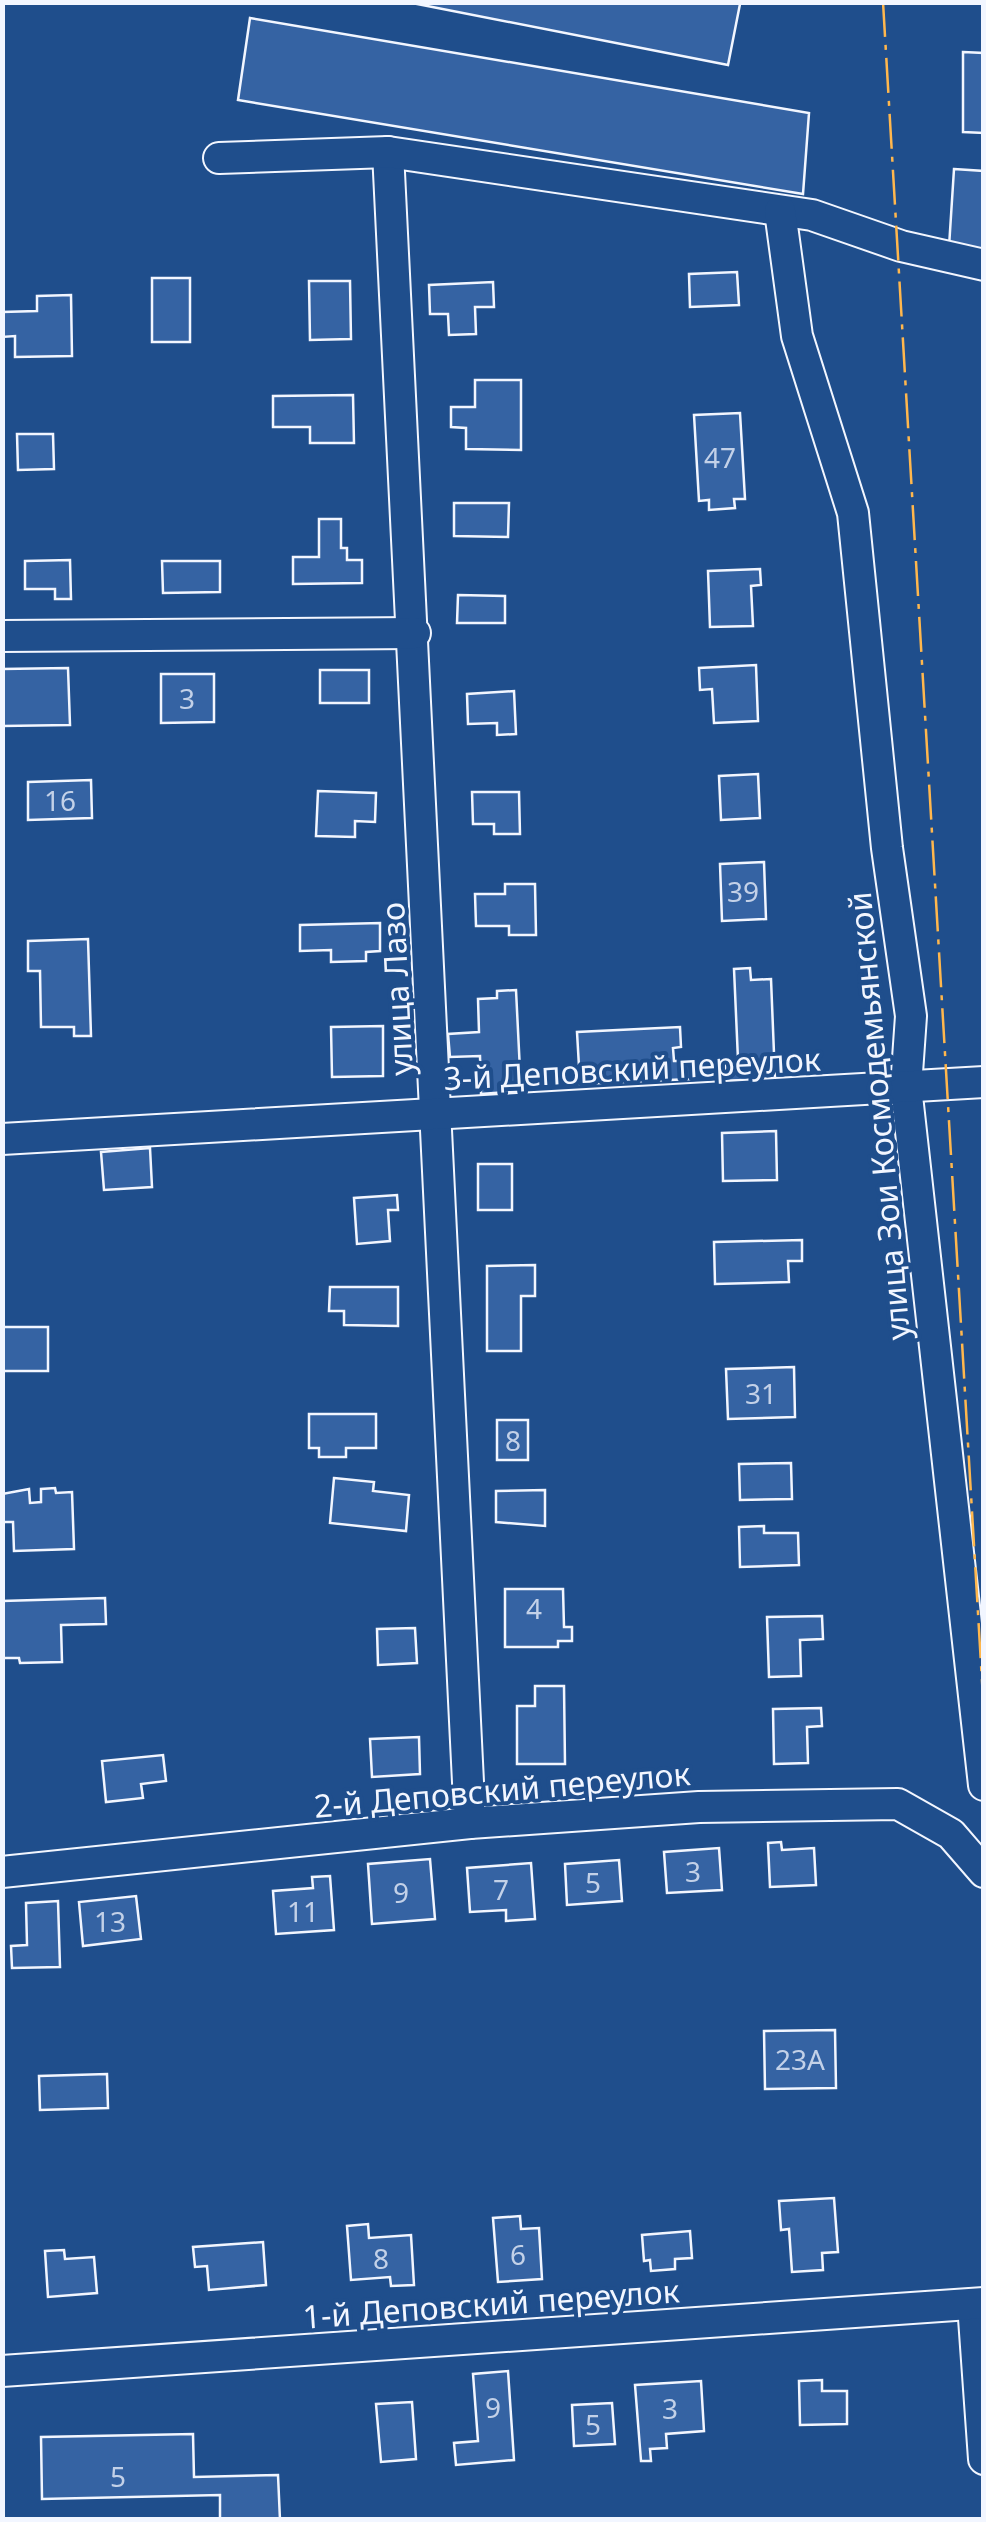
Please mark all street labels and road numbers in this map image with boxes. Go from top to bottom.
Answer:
street label: улица Зои Космодемьянской [837,890,919,1342]
street label: улица Лазо [370,901,422,1077]
street label: 3-й Деповский переулок [442,1037,822,1099]
street label: 2-й Деповский переулок [312,1751,692,1827]
street label: 1-й Деповский переулок [301,2268,681,2338]

